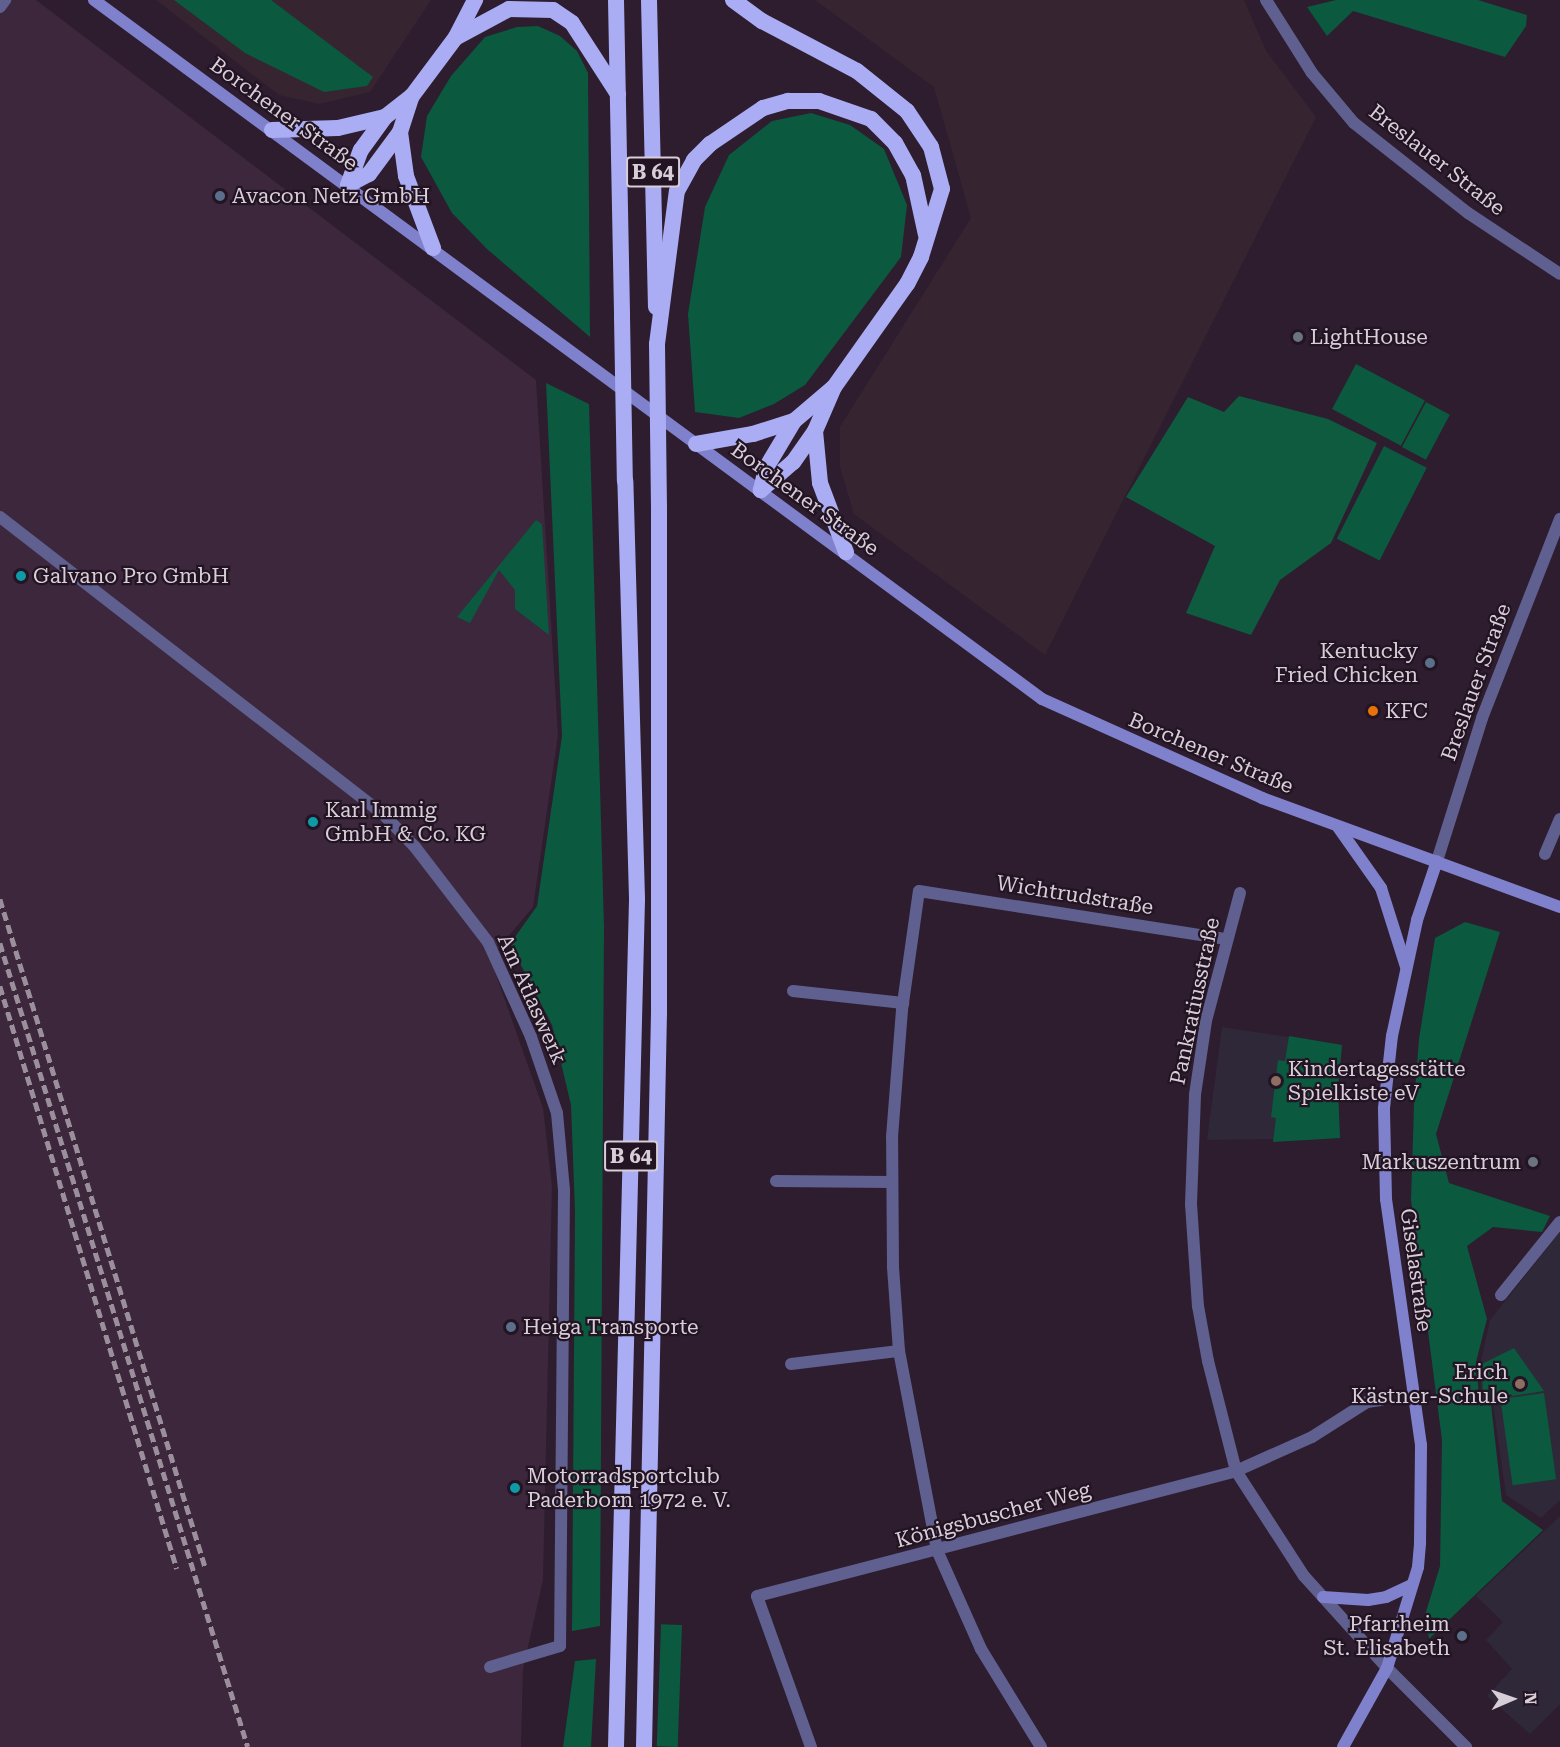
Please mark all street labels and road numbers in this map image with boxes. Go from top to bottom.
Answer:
street label: Borchener Straße [205,52,363,176]
street label: Breslauer Straße [1364,99,1510,221]
road number: B 64 [626,155,680,189]
street label: Borchener Straße [726,437,884,561]
street label: Breslauer Straße [1436,600,1516,764]
street label: Borchener Straße [1125,707,1297,799]
street label: Wichtrudstraße [995,870,1155,920]
street label: Pankratiusstraße [1165,915,1225,1087]
street label: Am Atlaswerk [492,930,572,1068]
road number: B 64 [604,1139,658,1173]
street label: Giselastraße [1395,1207,1437,1333]
street label: Königsbuscher Weg [893,1477,1093,1553]

